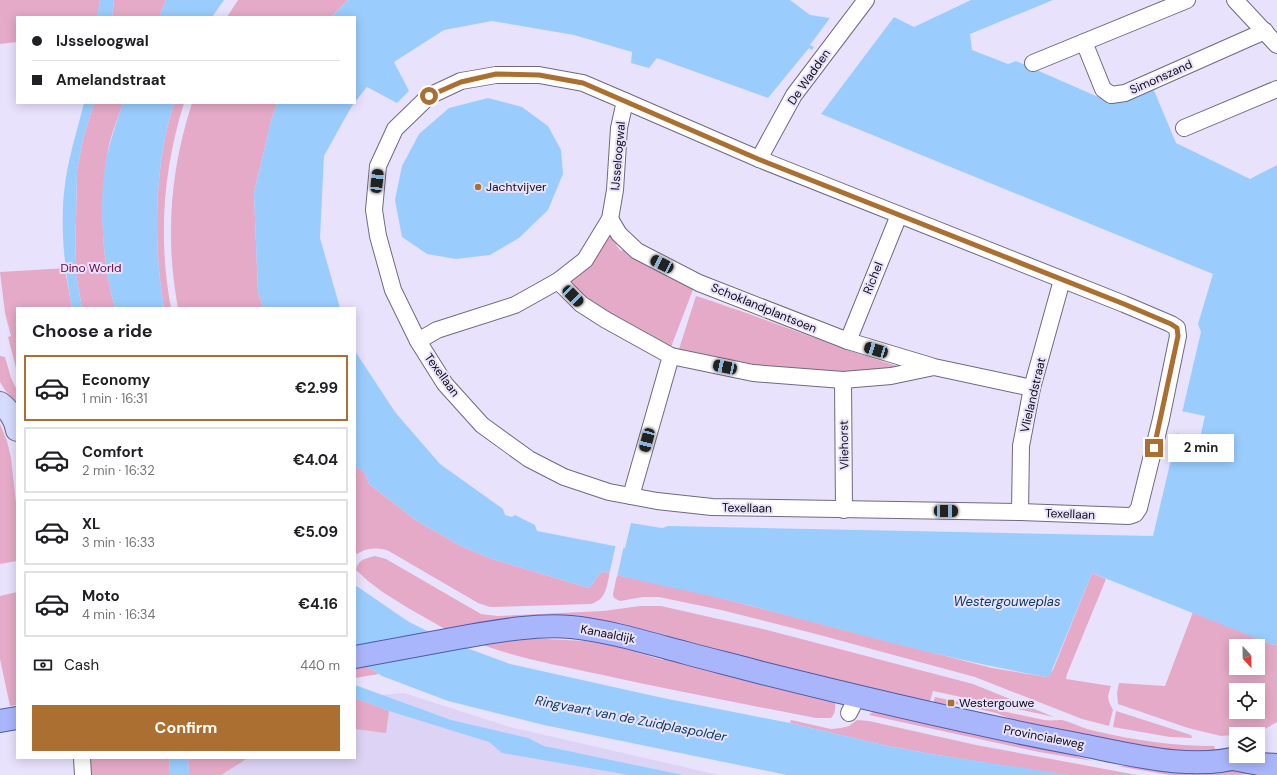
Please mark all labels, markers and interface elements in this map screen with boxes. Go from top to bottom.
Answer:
text: IJsseloogwal [56,31,149,51]
street label: De Wadden [784,46,834,108]
street label: Simonszand [1127,56,1195,98]
text: Amelandstraat [56,70,166,90]
route start [420,87,438,105]
street label: IJsseloogwal [607,121,629,191]
car [370,168,384,194]
place label: Jachtvijver [486,179,547,195]
marker: Jachtvijver [473,182,483,192]
car [649,253,675,275]
park label: Dino World [60,260,122,276]
street label: Richel [859,260,887,296]
street label: Schoklandplantsoen [709,279,819,337]
car [560,283,586,309]
text: Choose a ride [32,319,153,343]
car [863,341,889,359]
street label: Texellaan [421,350,463,400]
street label: Vlielandstraat [1017,356,1049,434]
car [712,359,738,375]
icon: car [34,370,70,406]
text: Economy [82,370,150,390]
text: €2.99 [295,378,338,398]
text: 1 min · 16:31 [82,390,148,407]
street label: Vliehorst [836,420,852,470]
car [638,427,656,453]
callout: 2 min [1168,434,1234,462]
route end [1145,439,1163,457]
text: 2 min [1184,439,1218,456]
icon: car [34,442,70,478]
text: Comfort [82,442,143,462]
text: €4.04 [293,450,338,470]
text: 2 min · 16:32 [82,462,155,479]
street label: Texellaan [722,500,772,516]
car [934,505,958,517]
street label: Texellaan [1045,505,1095,523]
icon: car [34,514,70,550]
text: XL [82,514,100,534]
text: €5.09 [294,522,338,542]
text: 3 min · 16:33 [82,534,155,551]
icon: car [34,586,70,622]
text: Moto [82,586,120,606]
water label: Westergouweplas [954,593,1060,610]
text: €4.16 [298,594,338,614]
text: 4 min · 16:34 [82,606,155,623]
street label: Kanaaldijk [579,621,637,647]
north arrow [1229,639,1265,675]
map controls [1229,639,1265,763]
icon: cash [32,654,54,676]
text: Cash [64,655,99,675]
text: 440 m [300,657,340,674]
button: locate [1229,683,1265,719]
water label: Ringvaart van de Zuidplaspolder [534,692,729,746]
place label: Westergouwe [959,695,1035,711]
marker: Westergouwe [946,698,956,708]
button: Confirm [32,705,340,751]
street label: Provincialeweg [1002,721,1086,753]
button: layers [1229,727,1265,763]

